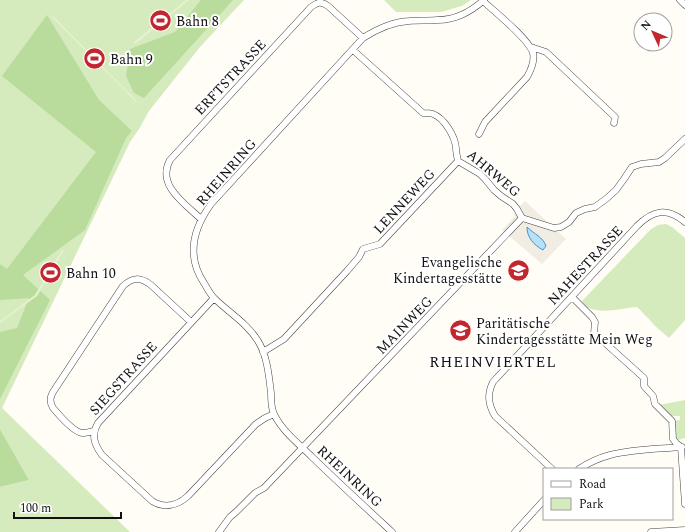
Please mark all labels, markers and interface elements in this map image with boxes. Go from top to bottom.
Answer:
sports icon: Bahn 8 [148,8,174,34]
place label: Bahn 8 [176,11,219,32]
north arrow [633,12,673,52]
text: N [637,16,655,35]
street label: ERFTSTRASSE [190,35,271,120]
sports icon: Bahn 9 [81,46,107,72]
place label: Bahn 9 [110,49,153,70]
street label: RHEINRING [191,134,262,210]
street label: AHRWEG [462,145,525,202]
street label: LENNEWEG [368,164,440,239]
street label: NAHESTRASSE [543,221,628,310]
place label: Evangelische Kindertagesstätte [393,252,502,289]
school or university icon: Evangelische Kindertagesstätte [505,257,531,283]
sports icon: Bahn 10 [37,260,63,286]
place label: Bahn 10 [66,263,116,284]
street label: MAINWEG [371,291,438,359]
place label: Paritätische Kindertagesstätte Mein Weg [476,313,653,350]
school or university icon: Paritätische Kindertagesstätte Mein Weg [448,318,474,344]
street label: SIEGSTRASSE [84,337,162,420]
district label: RHEINVIERTEL [429,351,557,374]
street label: RHEINRING [312,440,387,512]
legend [543,468,673,520]
text: Road [579,475,606,494]
scale bar [14,494,121,520]
text: Park [579,495,604,514]
text: 100 m [20,499,51,518]

